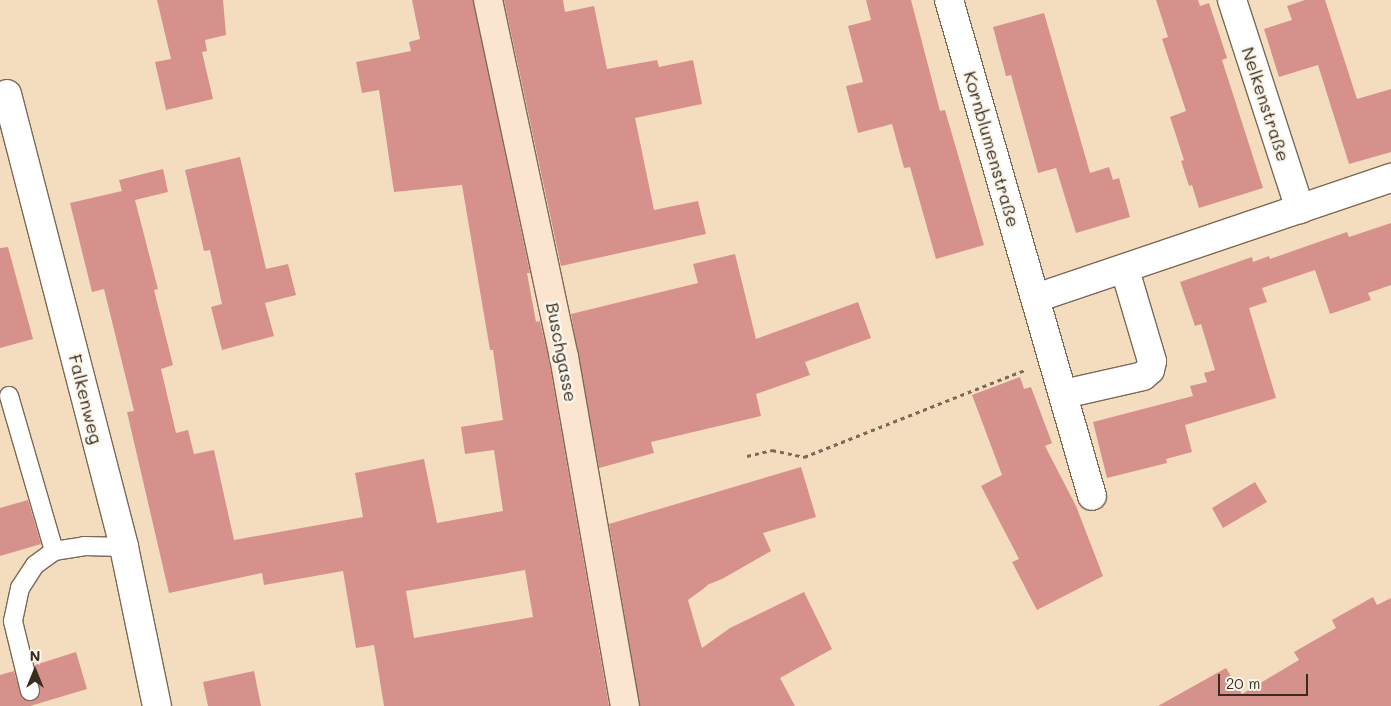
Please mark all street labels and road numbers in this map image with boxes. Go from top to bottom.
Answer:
street label: Nelkenstraße [1237,44,1295,164]
street label: Kornblumenstraße [959,68,1025,230]
street label: Buschgasse [542,300,582,404]
street label: Falkenweg [64,352,108,446]

